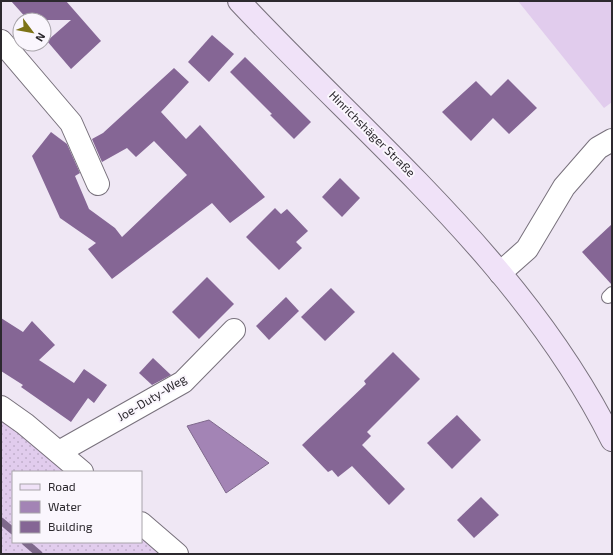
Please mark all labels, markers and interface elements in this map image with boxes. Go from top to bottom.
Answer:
north arrow [12,12,52,52]
text: N [33,31,49,44]
street label: Hinrichshäger Straße [327,87,419,179]
street label: Joe-Duty-Weg [114,371,189,423]
legend [12,471,142,543]
text: Road [48,479,76,493]
text: Water [48,499,82,513]
text: Building [48,519,93,533]

